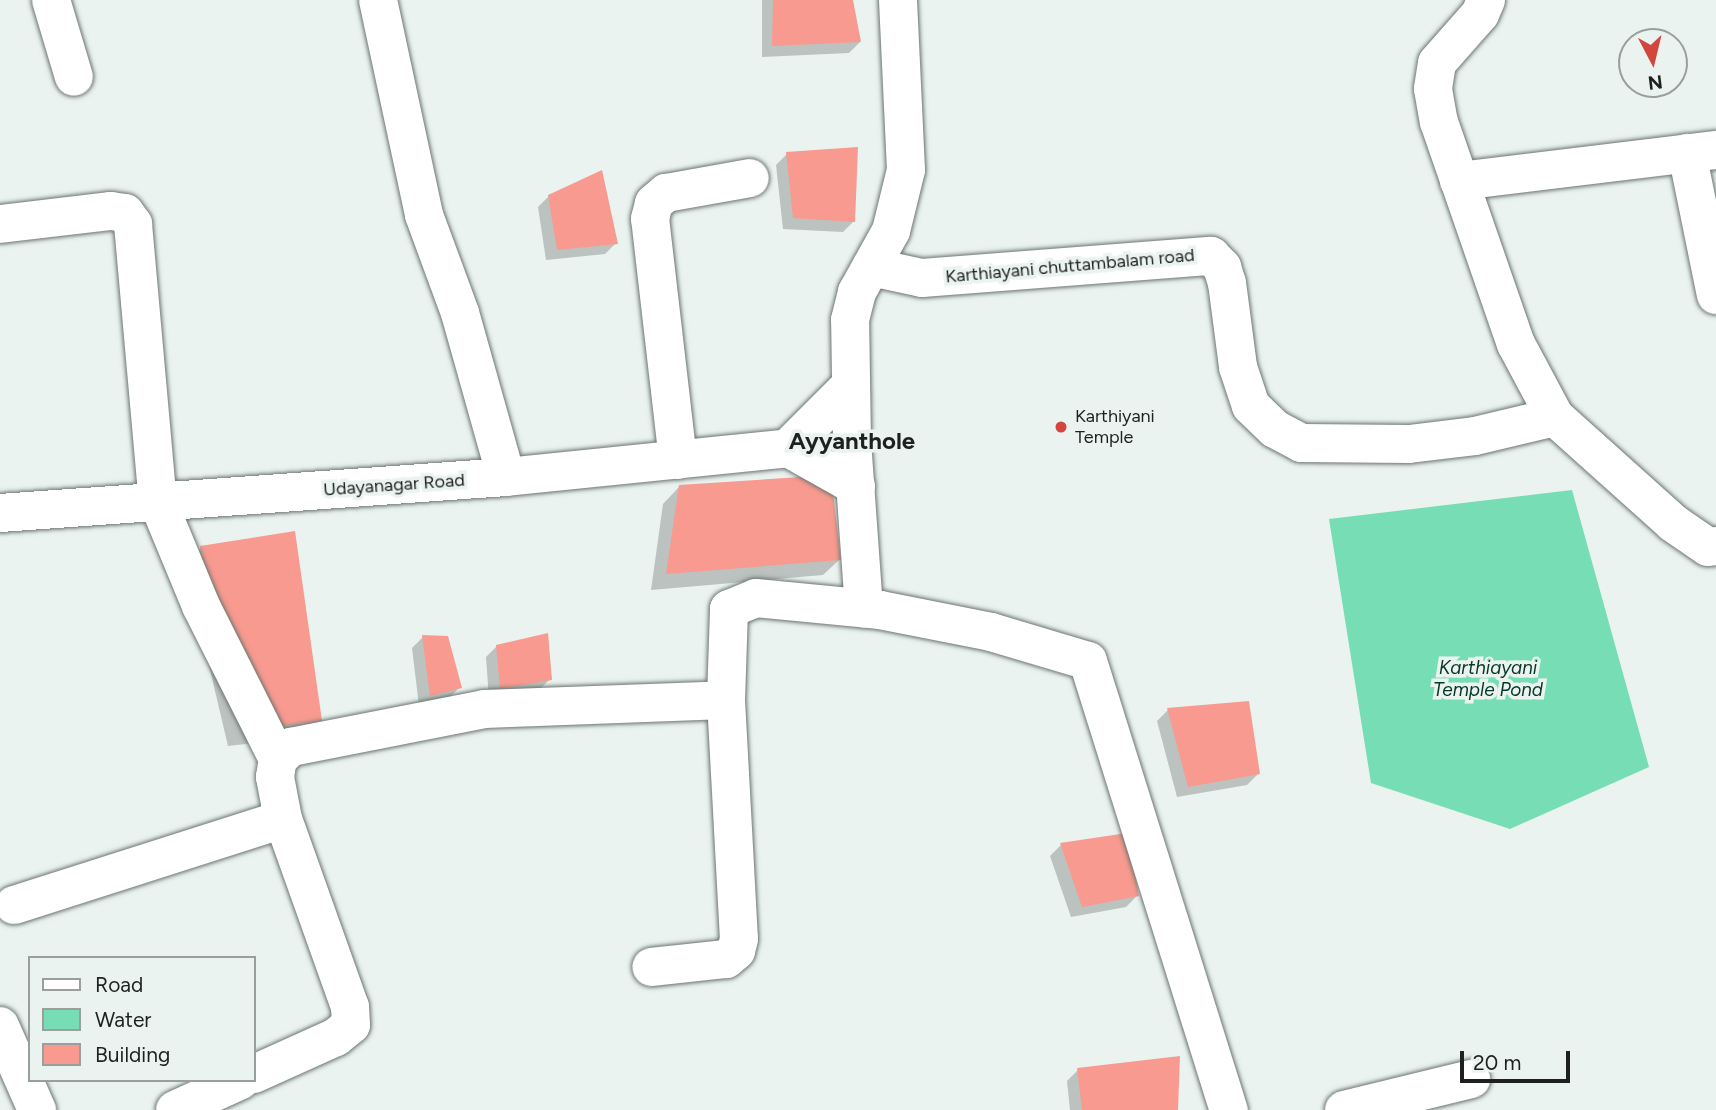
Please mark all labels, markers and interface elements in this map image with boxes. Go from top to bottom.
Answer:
north arrow [1618,28,1688,98]
text: N [1647,70,1664,95]
street label: Karthiayani chuttambalam road [945,244,1195,288]
place label: Karthiyani Temple [1075,406,1155,448]
marker: Karthiyani Temple [1053,419,1069,435]
district label: Ayyanthole [789,427,915,455]
street label: Udayanagar Road [323,469,465,501]
water label: Karthiayani Temple Pond [1433,657,1543,701]
legend [28,956,256,1082]
text: Road [95,972,143,997]
text: Water [95,1007,151,1032]
scale bar [1464,1036,1574,1080]
text: Building [95,1042,170,1067]
text: 20 m [1473,1050,1521,1075]

